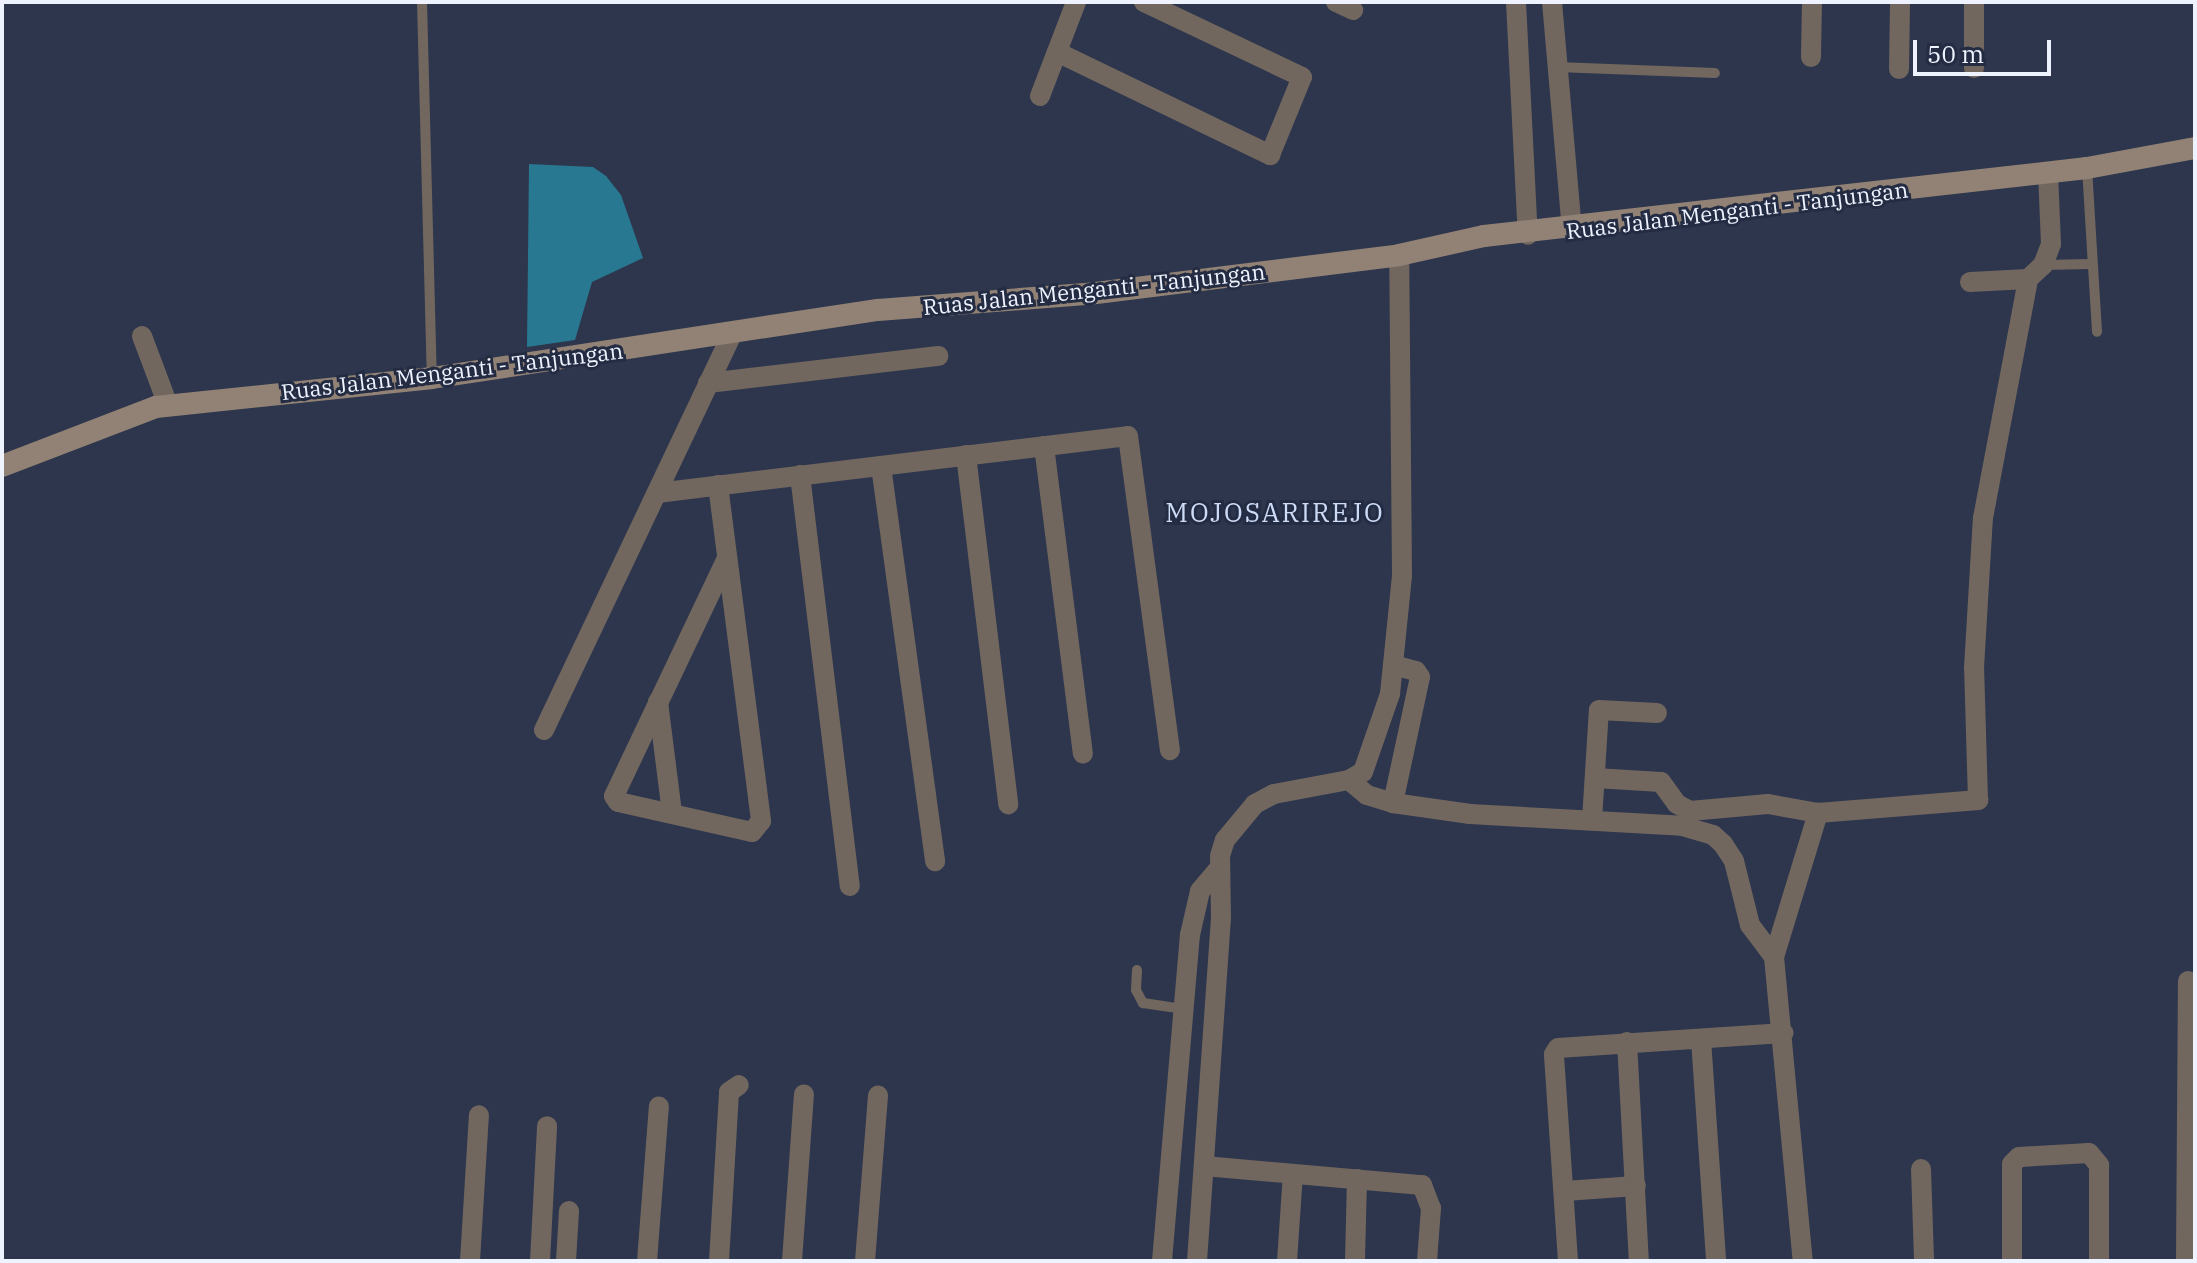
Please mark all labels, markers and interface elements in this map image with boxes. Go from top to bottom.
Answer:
scale bar [1917,24,2055,74]
text: 50 m [1927,38,1984,70]
street label: Ruas Jalan Menganti - Tanjungan [1565,176,1909,244]
street label: Ruas Jalan Menganti - Tanjungan [921,258,1267,320]
street label: Ruas Jalan Menganti - Tanjungan [280,337,624,405]
district label: MOJOSARIREJO [1165,497,1385,529]

